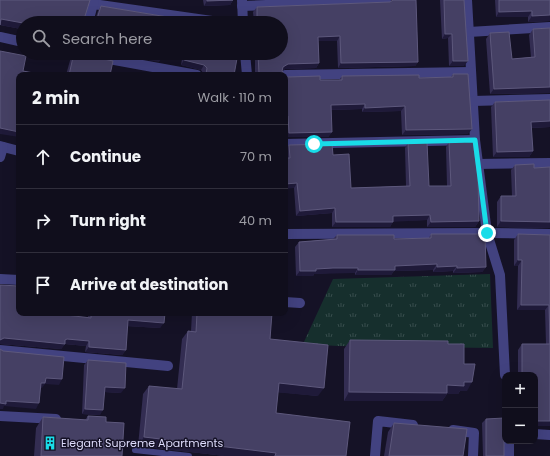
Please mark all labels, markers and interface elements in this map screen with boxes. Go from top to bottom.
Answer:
search box [16,16,288,60]
icon: search [30,27,52,49]
text: Search here [62,28,152,49]
text: 2 min [32,86,80,110]
text: Walk · 110 m [198,88,272,107]
route start [305,135,323,153]
icon: ahead [32,146,54,168]
text: Continue [70,146,141,167]
text: 70 m [240,147,272,166]
icon: right [32,210,54,232]
text: Turn right [70,210,146,231]
text: 40 m [239,211,272,230]
route end [478,224,496,242]
icon: arrive [32,274,54,296]
text: Arrive at destination [70,274,228,295]
map controls [502,372,538,444]
button: + [502,372,538,408]
button: − [502,408,538,444]
building icon: Elegant Supreme Apartments [42,435,58,451]
place label: Elegant Supreme Apartments [61,435,224,451]

